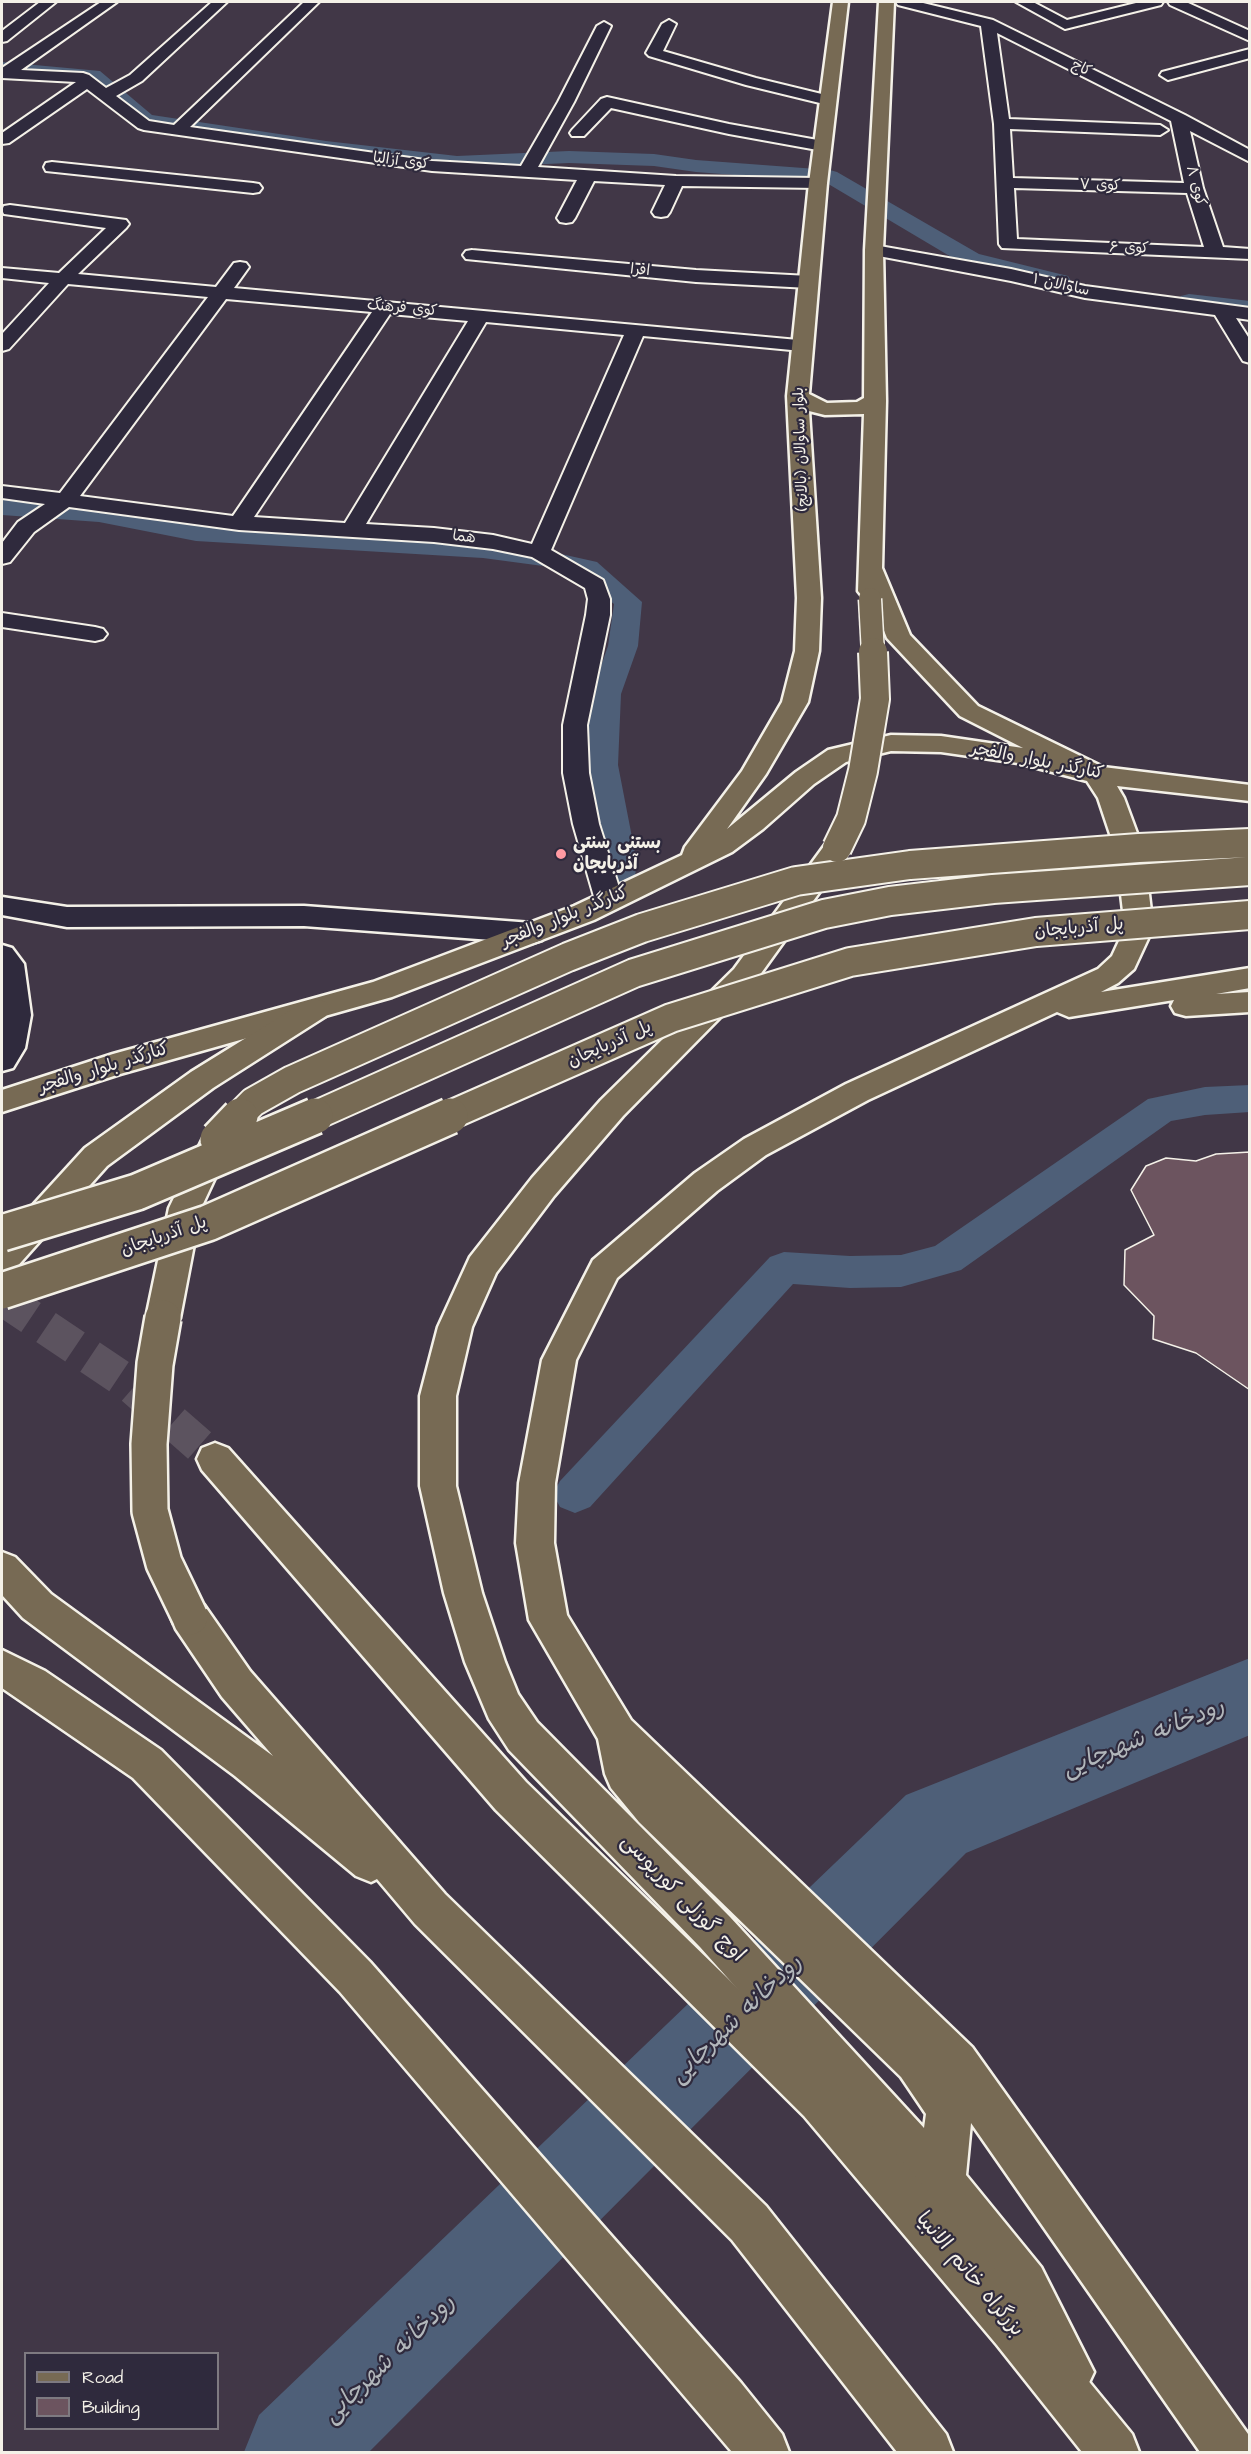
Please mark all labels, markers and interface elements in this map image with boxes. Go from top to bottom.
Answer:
street label: کاج [1068,57,1094,81]
street label: کوی آزالیا [372,150,430,174]
street label: کوی ۸ [1181,164,1209,208]
street label: کوی ۷ [1079,176,1121,196]
street label: کوی ۶ [1109,239,1149,259]
street label: افرا [629,261,651,281]
street label: ساوالان ۱ [1031,271,1091,301]
street label: کوی فرهنگ [366,297,438,321]
street label: بلوار ساوالان (بالانج) [791,387,813,511]
street label: هما [451,528,477,548]
street label: کنارگذر بلوار والفجر [969,738,1105,786]
place label: بستنی سنتی آذربایجان [573,833,661,876]
marker: بستنی سنتی آذربایجان [554,847,568,861]
street label: کنارگذر بلوار والفجر [498,883,632,953]
street label: پل آذربایجان [1033,914,1125,944]
street label: پل آذربایجان [565,1017,655,1073]
street label: کنارگذر بلوار والفجر [36,1039,172,1099]
street label: پل آذربایجان [118,1212,210,1262]
water label: رودخانه شهرچایی [1059,1693,1229,1785]
street label: اوچ گوزلی کورپوسی [615,1830,749,1968]
water label: رودخانه شهرچایی [665,1950,809,2090]
street label: بزرگراه خاتم الانبیا [910,2208,1028,2342]
water label: رودخانه شهرچایی [318,2290,462,2430]
legend [24,2352,219,2430]
text: Road [82,2365,123,2390]
text: Building [82,2395,140,2420]

